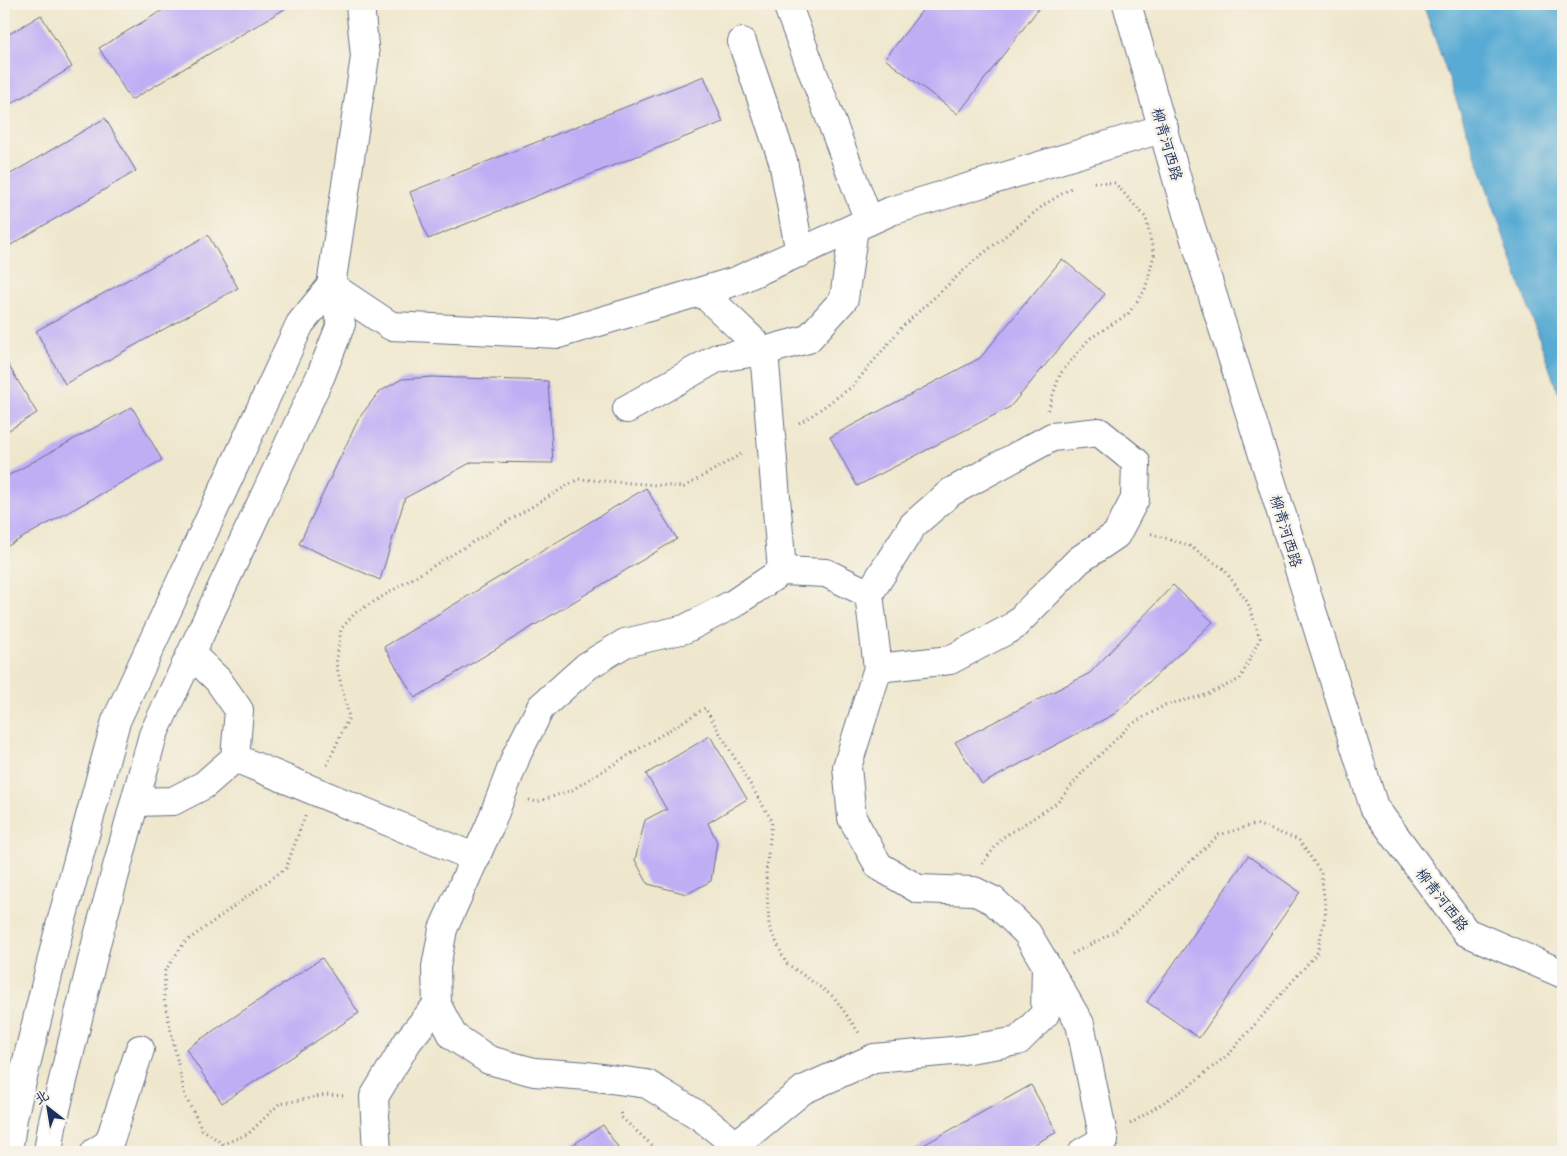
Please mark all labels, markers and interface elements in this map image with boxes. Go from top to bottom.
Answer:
street label: 柳青河西路 [1148,105,1188,183]
street label: 柳青河西路 [1266,492,1308,570]
street label: 柳青河西路 [1412,863,1474,935]
north arrow [22,1084,72,1134]
text: 北 [30,1085,52,1108]

